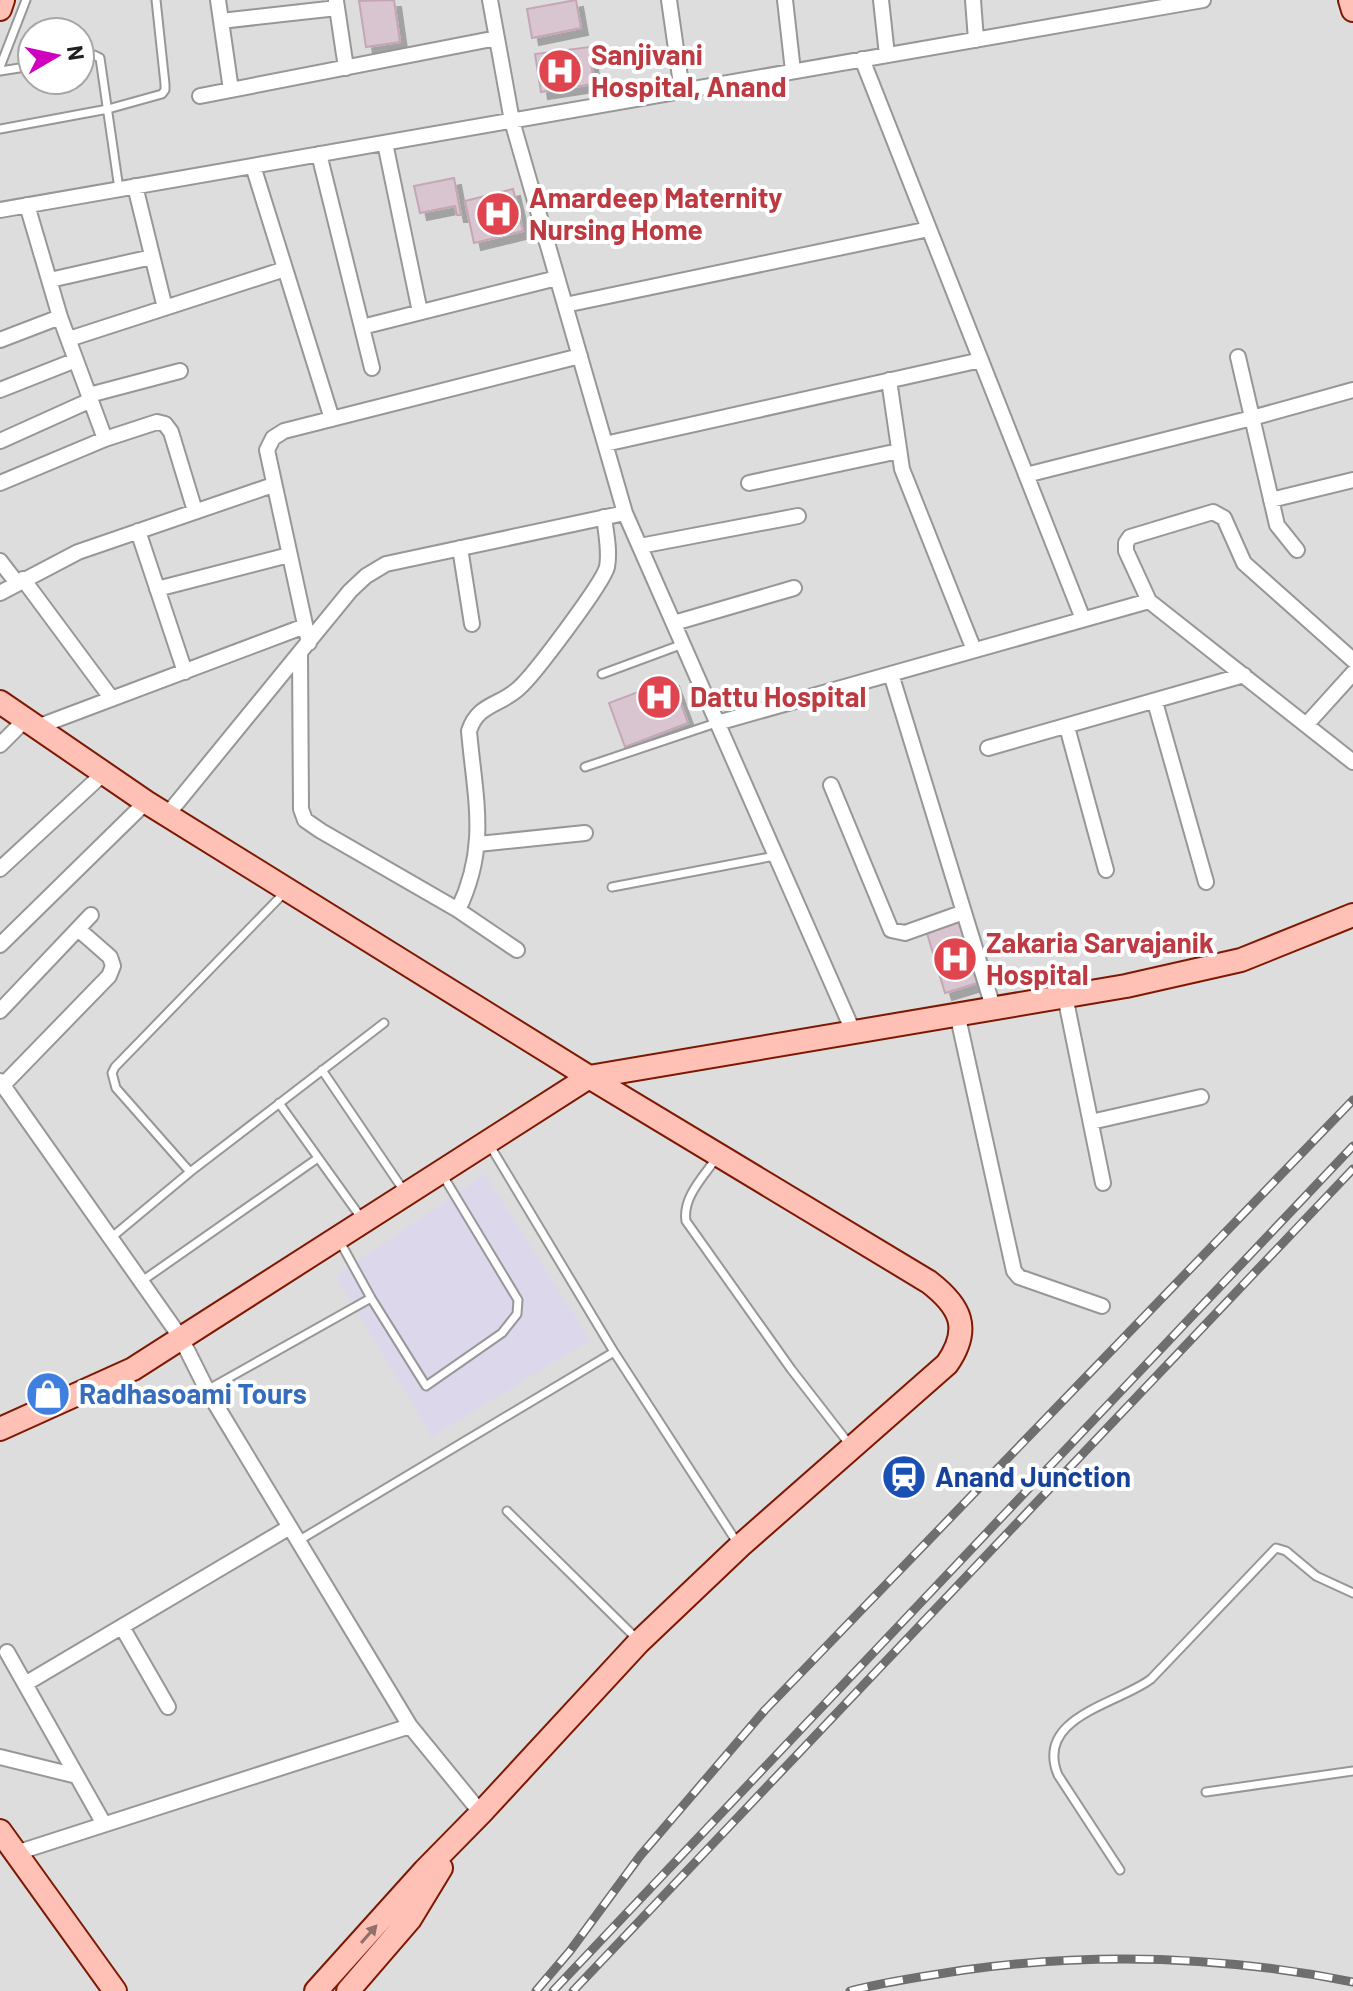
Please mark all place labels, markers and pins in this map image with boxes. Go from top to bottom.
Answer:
place label: Sanjivani Hospital, Anand [591,37,787,103]
hospital icon: Sanjivani Hospital, Anand [536,47,584,95]
place label: Amardeep Maternity Nursing Home [529,180,782,246]
hospital icon: Amardeep Maternity Nursing Home [474,190,522,238]
hospital icon: Dattu Hospital [635,673,683,721]
place label: Dattu Hospital [690,679,866,713]
place label: Zakaria Sarvajanik Hospital [986,925,1214,991]
hospital icon: Zakaria Sarvajanik Hospital [931,935,979,983]
shop icon: Radhasoami Tours [24,1370,72,1418]
place label: Radhasoami Tours [79,1376,307,1410]
station icon: Anand Junction [880,1453,928,1501]
place label: Anand Junction [935,1459,1131,1493]

